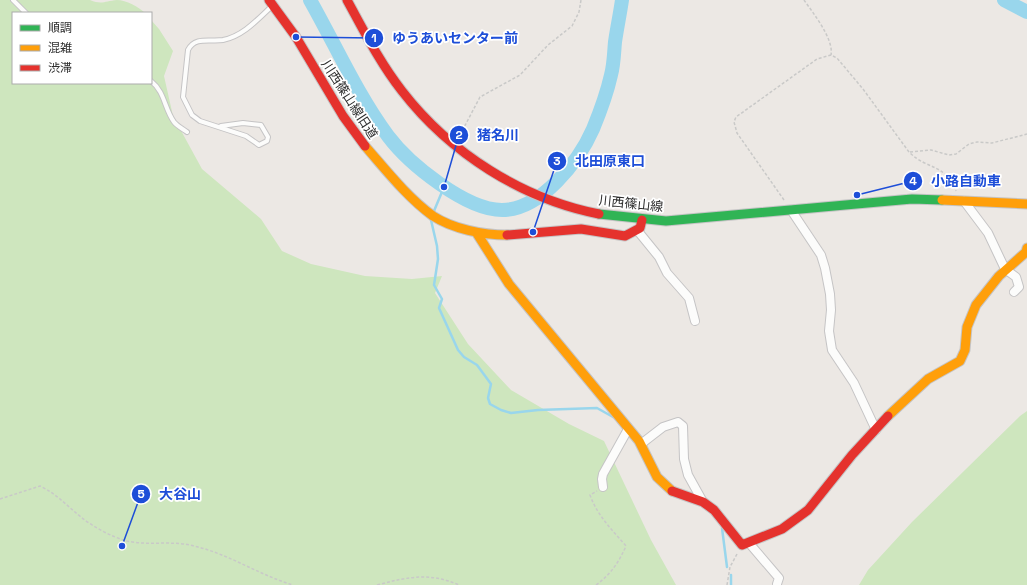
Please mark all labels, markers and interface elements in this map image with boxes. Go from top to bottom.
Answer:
legend [12,12,152,84]
text: 順調 [48,20,72,36]
callout: ゆうあいセンター前 [364,25,526,51]
text: ゆうあいセンター前 [392,29,518,47]
text: 1 [371,30,377,46]
text: 混雑 [48,40,72,56]
street label: 川西篠山線旧道 [318,56,381,142]
text: 渋滞 [48,60,72,76]
callout: 猪名川 [449,122,527,148]
text: 猪名川 [477,126,519,144]
text: 2 [455,127,463,143]
callout: 北田原東口 [547,148,653,174]
text: 北田原東口 [575,152,645,170]
text: 3 [553,153,561,169]
callout: 小路自動車 [903,168,1009,194]
text: 小路自動車 [931,172,1001,190]
text: 4 [909,173,917,189]
street label: 川西篠山線 [598,192,664,215]
callout: 大谷山 [131,481,209,507]
text: 大谷山 [159,485,201,503]
text: 5 [137,486,145,502]

